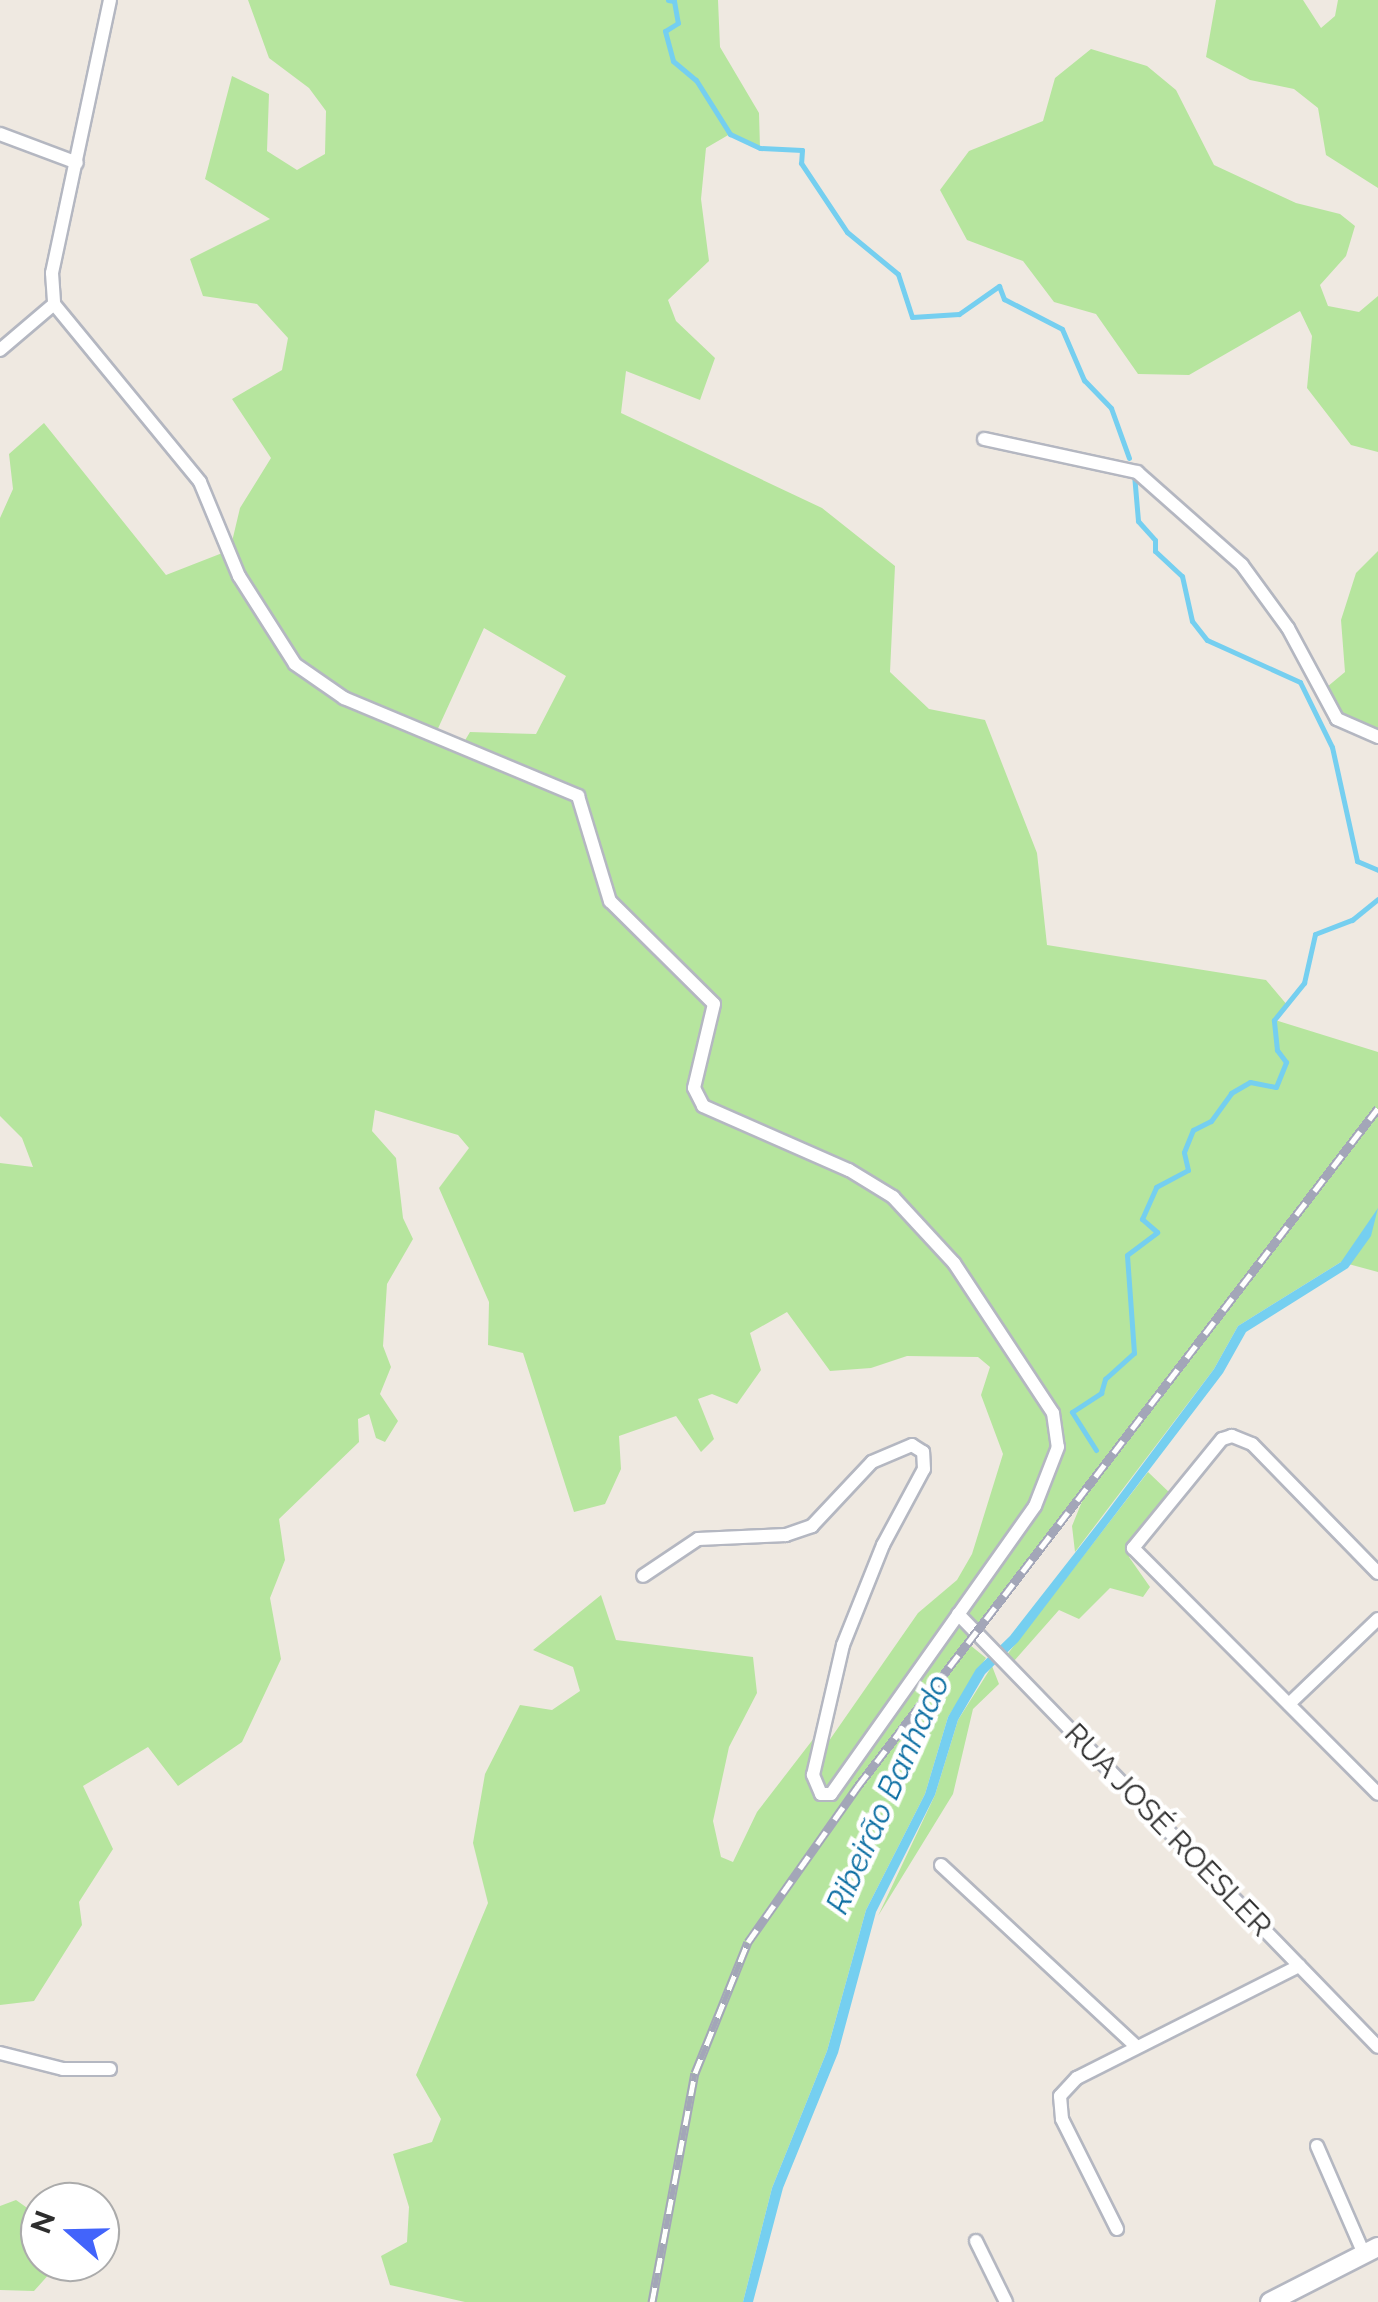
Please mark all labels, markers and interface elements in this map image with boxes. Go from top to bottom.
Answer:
water label: Ribeirão Banhado [818,1669,958,1919]
street label: RUA JOSÉ ROESLER [1056,1715,1280,1945]
north arrow [20,2182,120,2282]
text: N [24,2207,62,2238]

